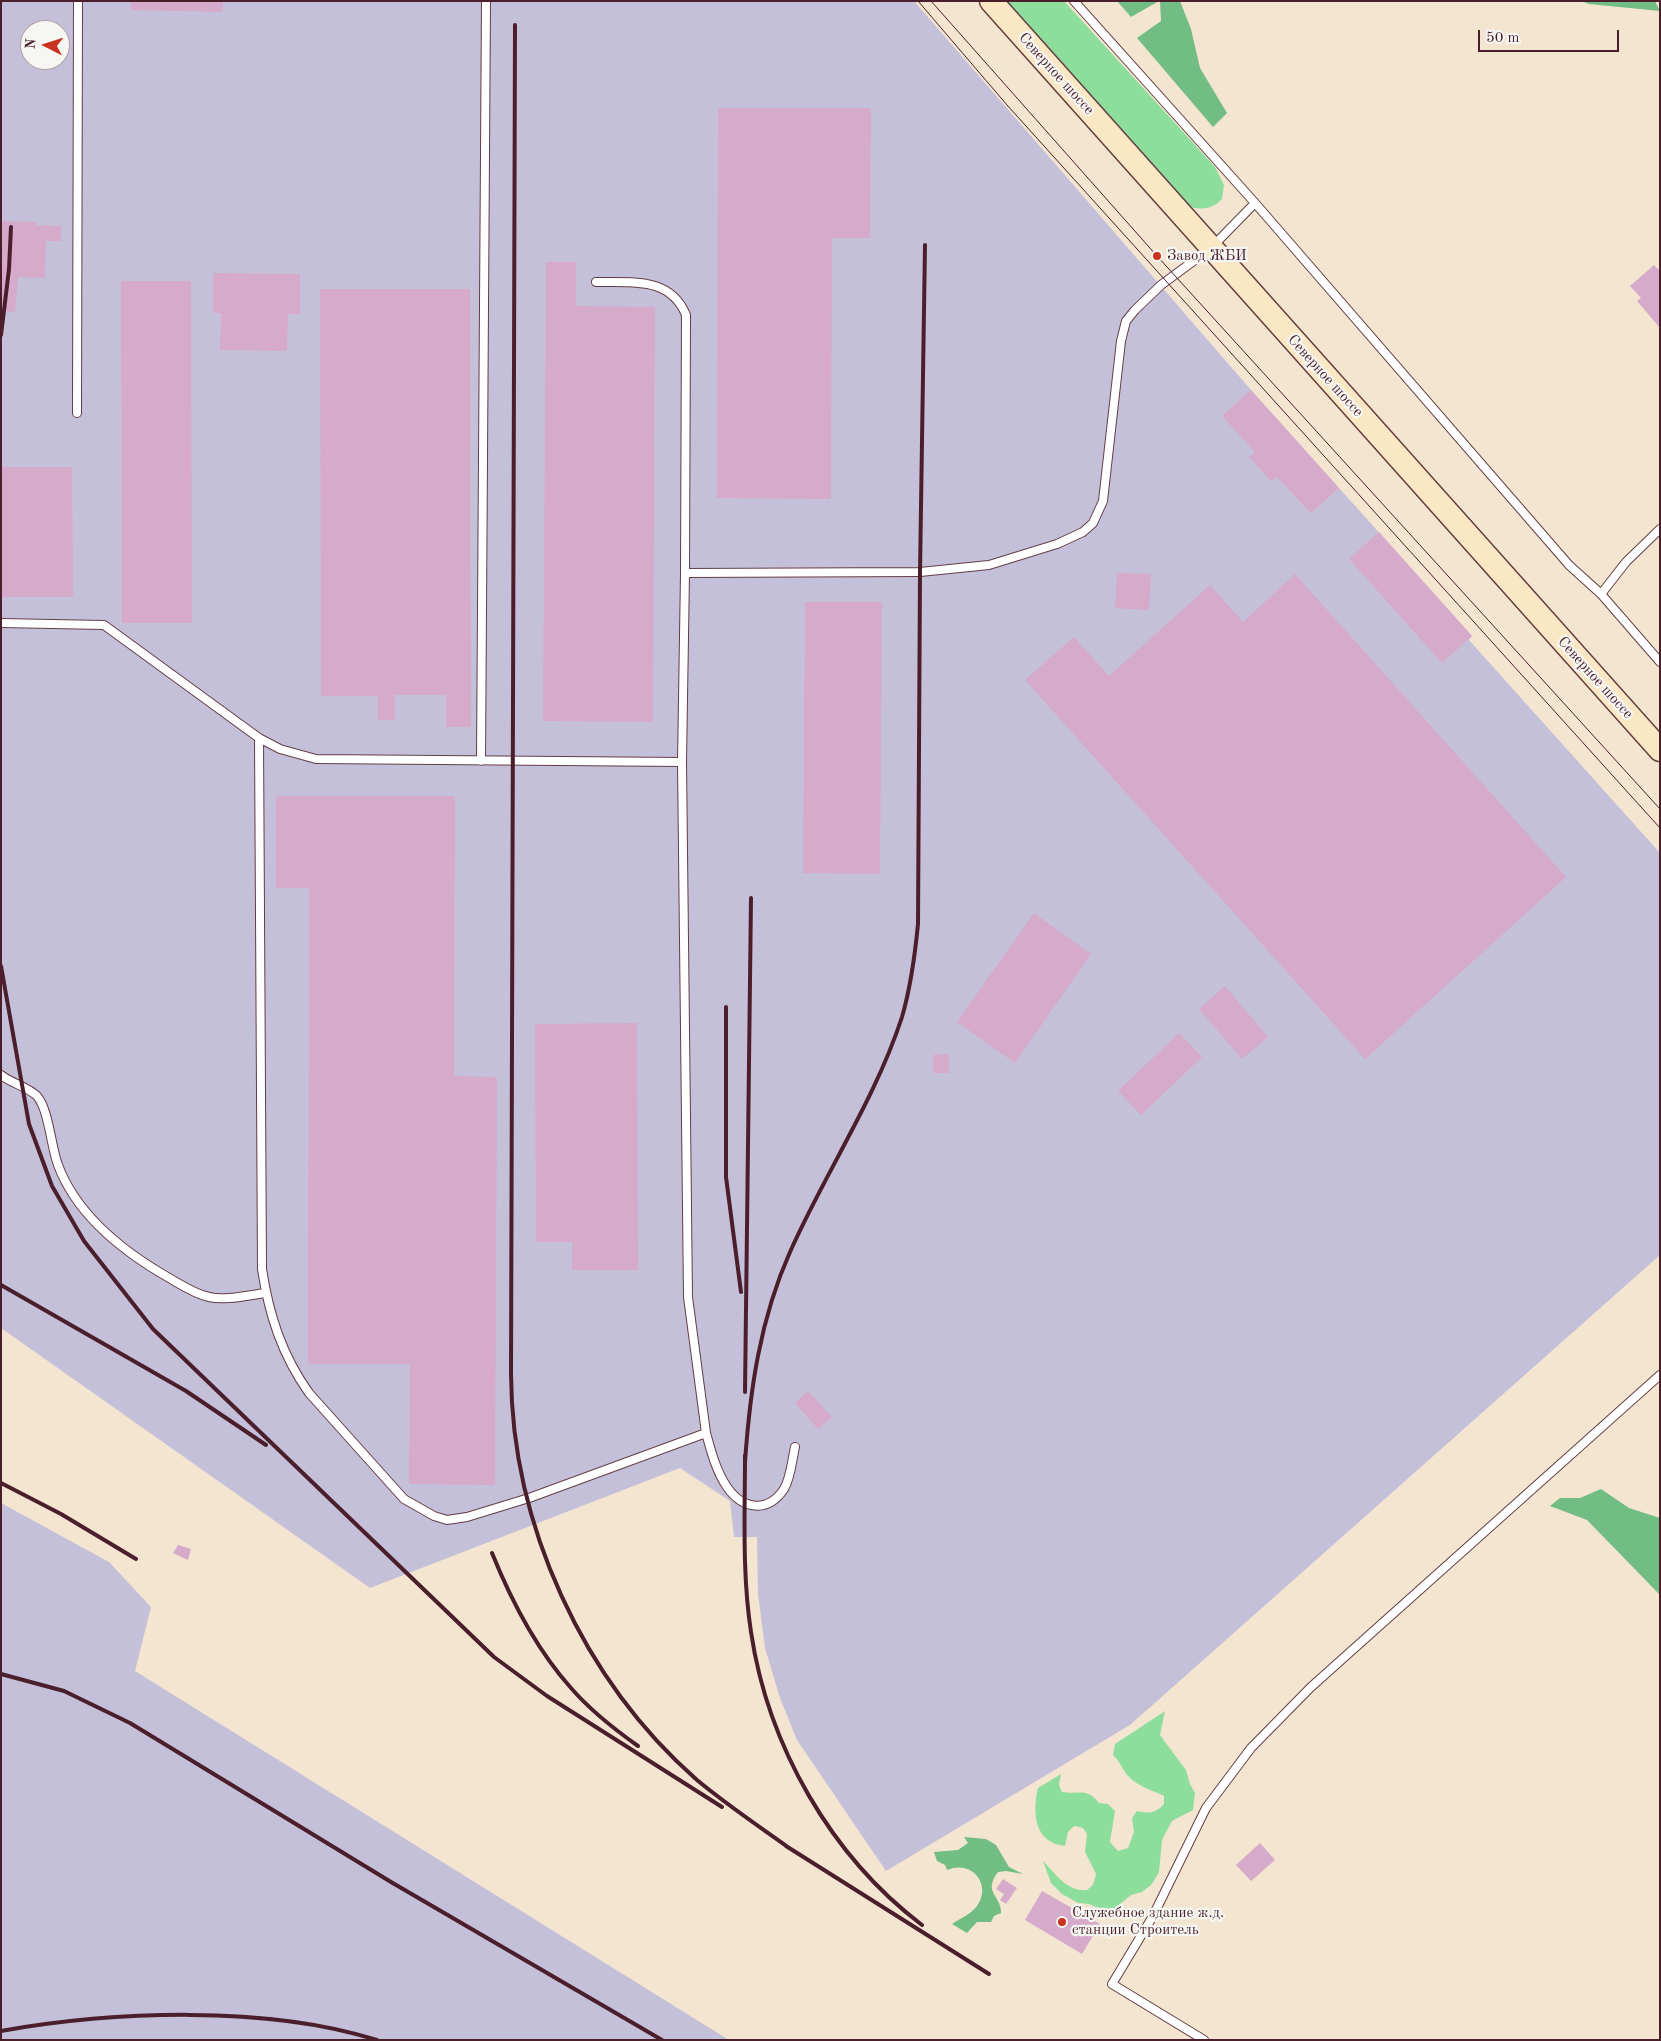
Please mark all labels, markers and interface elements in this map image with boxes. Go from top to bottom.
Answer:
north arrow [20,20,70,70]
scale bar [1481,20,1622,52]
street label: Северное шоссе [1014,29,1098,119]
text: 50 m [1486,31,1520,46]
text: N [24,38,38,50]
place label: Завод ЖБИ [1167,247,1247,265]
marker: Завод ЖБИ [1151,250,1163,262]
street label: Северное шоссе [1283,331,1367,421]
street label: Северное шоссе [1553,633,1637,723]
place label: Служебное здание ж.д. станции Строитель [1072,1904,1224,1939]
marker: Служебное здание ж.д. станции Строитель [1056,1916,1068,1928]

